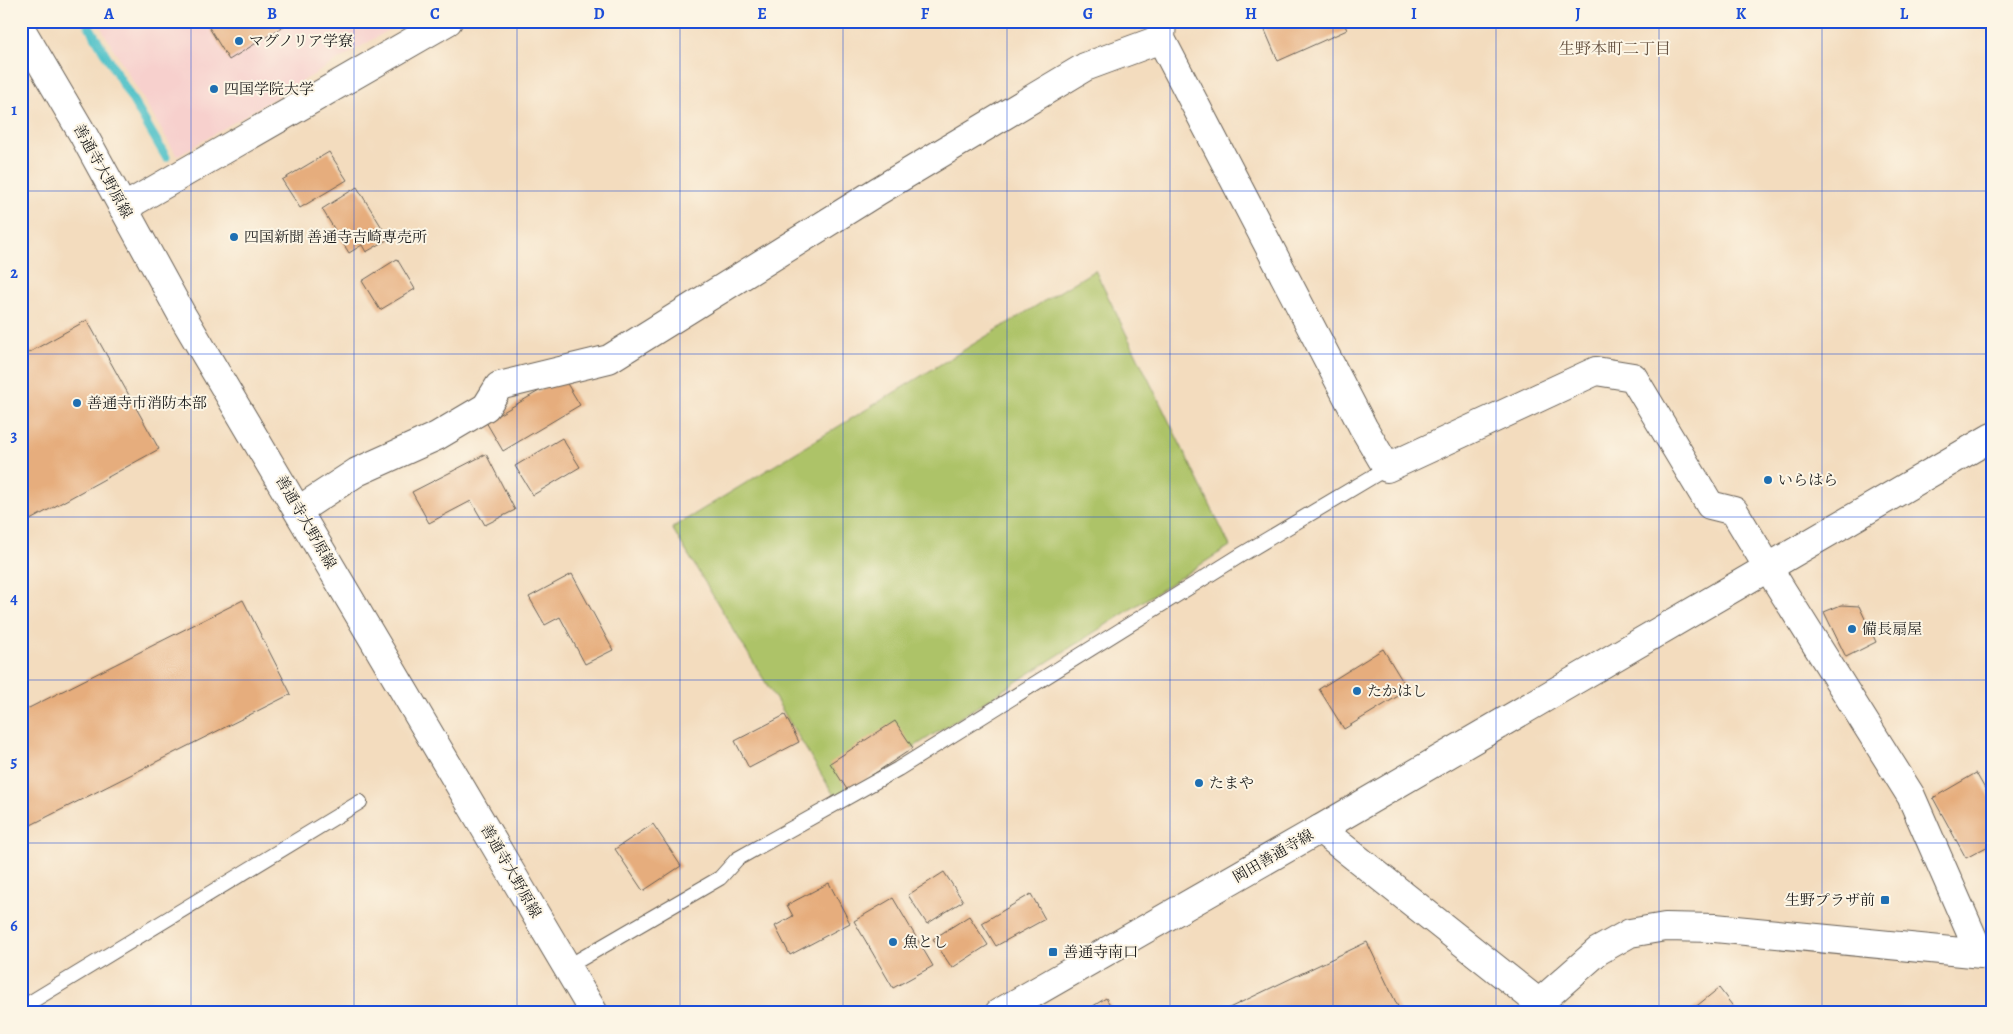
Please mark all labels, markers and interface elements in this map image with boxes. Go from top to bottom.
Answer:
text: A [103,3,115,25]
text: B [267,3,277,25]
text: C [430,3,440,25]
text: D [593,3,605,25]
text: E [757,3,767,25]
text: F [921,3,930,25]
text: G [1083,3,1093,25]
text: H [1245,3,1257,25]
text: I [1411,3,1417,25]
text: J [1575,3,1581,25]
text: K [1736,3,1747,25]
text: L [1900,3,1909,25]
place label: マグノリア学寮 [249,31,353,51]
marker: マグノリア学寮 [233,35,245,47]
district label: 生野本町二丁目 [1559,38,1671,60]
place label: 四国学院大学 [224,79,314,99]
marker: 四国学院大学 [208,83,220,95]
text: 1 [11,99,17,121]
street label: 善通寺大野原線 [69,120,137,222]
place label: 四国新聞 善通寺吉崎専売所 [244,227,427,247]
marker: 四国新聞 善通寺吉崎専売所 [228,231,240,243]
text: 2 [10,262,18,284]
place label: 善通寺市消防本部 [87,393,207,413]
marker: 善通寺市消防本部 [71,397,83,409]
text: 3 [11,425,18,447]
place label: いらはら [1778,470,1838,490]
street label: 善通寺大野原線 [271,472,341,572]
marker: いらはら [1762,474,1774,486]
text: 4 [10,588,18,610]
place label: 備長扇屋 [1862,619,1922,639]
marker: 備長扇屋 [1846,623,1858,635]
place label: たかはし [1367,681,1427,701]
marker: たかはし [1351,685,1363,697]
text: 5 [11,751,18,773]
place label: たまや [1209,773,1254,793]
marker: たまや [1193,777,1205,789]
street label: 善通寺大野原線 [476,821,546,921]
street label: 岡田善通寺線 [1229,825,1317,887]
place label: 生野プラザ前 [1785,890,1875,910]
marker: 生野プラザ前 [1879,894,1891,906]
text: 6 [10,915,18,937]
place label: 魚とし [903,932,948,952]
marker: 魚とし [887,936,899,948]
place label: 善通寺南口 [1063,942,1138,962]
marker: 善通寺南口 [1047,946,1059,958]

